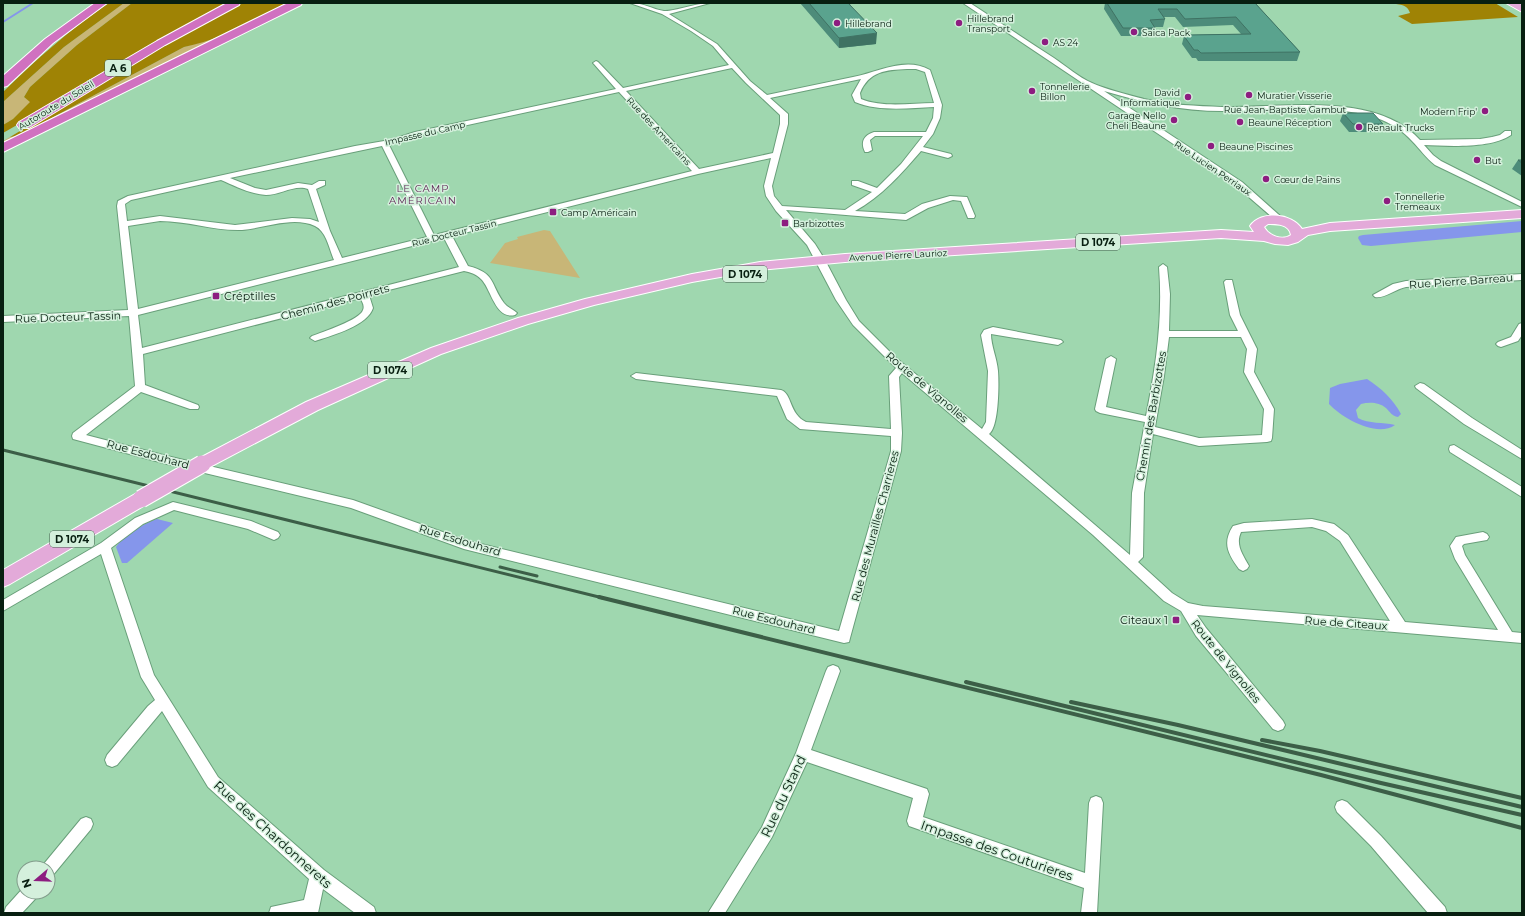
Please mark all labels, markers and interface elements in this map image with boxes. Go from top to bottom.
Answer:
place label: Hillebrand Transport [967,13,1014,34]
marker: Hillebrand [832,18,842,28]
place label: Hillebrand [845,18,892,29]
marker: Hillebrand Transport [954,18,964,28]
marker: Saica Pack [1129,27,1139,37]
place label: Saica Pack [1142,27,1191,38]
marker: AS 24 [1040,37,1050,47]
place label: AS 24 [1053,37,1078,48]
road number: A 6 [105,60,131,76]
street label: Autoroute du Soleil [16,78,96,132]
place label: Tonnellerie Billon [1040,81,1090,102]
marker: Tonnellerie Billon [1027,86,1037,96]
place label: David Informatique [1121,87,1181,108]
marker: Muratier Visserie [1244,90,1254,100]
place label: Muratier Visserie [1257,90,1332,101]
marker: David Informatique [1183,92,1193,102]
street label: Rue des Americains [625,95,694,168]
street label: Rue Jean-Baptiste Gambut [1224,104,1347,115]
place label: Modern Frip' [1420,106,1477,117]
marker: Modern Frip' [1480,106,1490,116]
place label: Garage Nello Cheli Beaune [1106,110,1167,131]
marker: Garage Nello Cheli Beaune [1169,115,1179,125]
marker: Beaune Réception [1235,117,1245,127]
place label: Beaune Réception [1248,117,1332,128]
street label: Impasse du Camp [384,118,466,148]
marker: Renault Trucks [1354,122,1364,132]
place label: Renault Trucks [1367,122,1435,133]
street label: Rue Lucien Perriaux [1172,138,1254,198]
marker: Beaune Piscines [1206,141,1216,151]
place label: Beaune Piscines [1219,141,1294,152]
marker: But [1472,155,1482,165]
place label: But [1485,155,1502,166]
marker: Cœur de Pains [1261,174,1271,184]
place label: Cœur de Pains [1274,174,1341,185]
district label: LE CAMP AMÉRICAIN [389,182,457,207]
place label: Tonnellerie Tremeaux [1395,191,1445,212]
marker: Tonnellerie Tremeaux [1382,196,1392,206]
marker: Camp Américain [548,207,558,217]
place label: Camp Américain [561,207,637,218]
street label: Rue Docteur Tassin [410,217,498,249]
marker: Barbizottes [780,218,790,228]
place label: Barbizottes [793,218,845,229]
road number: D 1074 [1076,234,1120,250]
street label: Avenue Pierre Laurioz [849,247,948,263]
road number: D 1074 [723,266,767,282]
street label: Rue Pierre Barreau [1409,270,1513,292]
street label: Chemin des Poirrets [279,281,391,323]
place label: Créptilles [224,289,276,303]
marker: Créptilles [211,291,221,301]
street label: Rue Docteur Tassin [15,308,121,326]
street label: Route de Vignolles [883,348,972,426]
street label: Chemin des Barbizottes [1133,349,1169,482]
road number: D 1074 [368,362,412,378]
street label: Rue Esdouhard [105,436,191,472]
street label: Rue des Murailles Charrieres [848,448,902,603]
street label: Rue Esdouhard [417,521,503,559]
road number: D 1074 [50,531,94,547]
street label: Rue Esdouhard [731,603,817,637]
place label: Citeaux 1 [1120,613,1168,627]
street label: Rue de Citeaux [1304,613,1388,633]
marker: Citeaux 1 [1171,615,1181,625]
street label: Route de Vignolles [1188,616,1264,706]
street label: Rue du Stand [757,752,809,840]
street label: Rue des Chardonnerets [211,777,335,891]
street label: Impasse des Couturieres [919,816,1075,884]
north arrow [16,860,56,900]
text: N [18,877,35,890]

